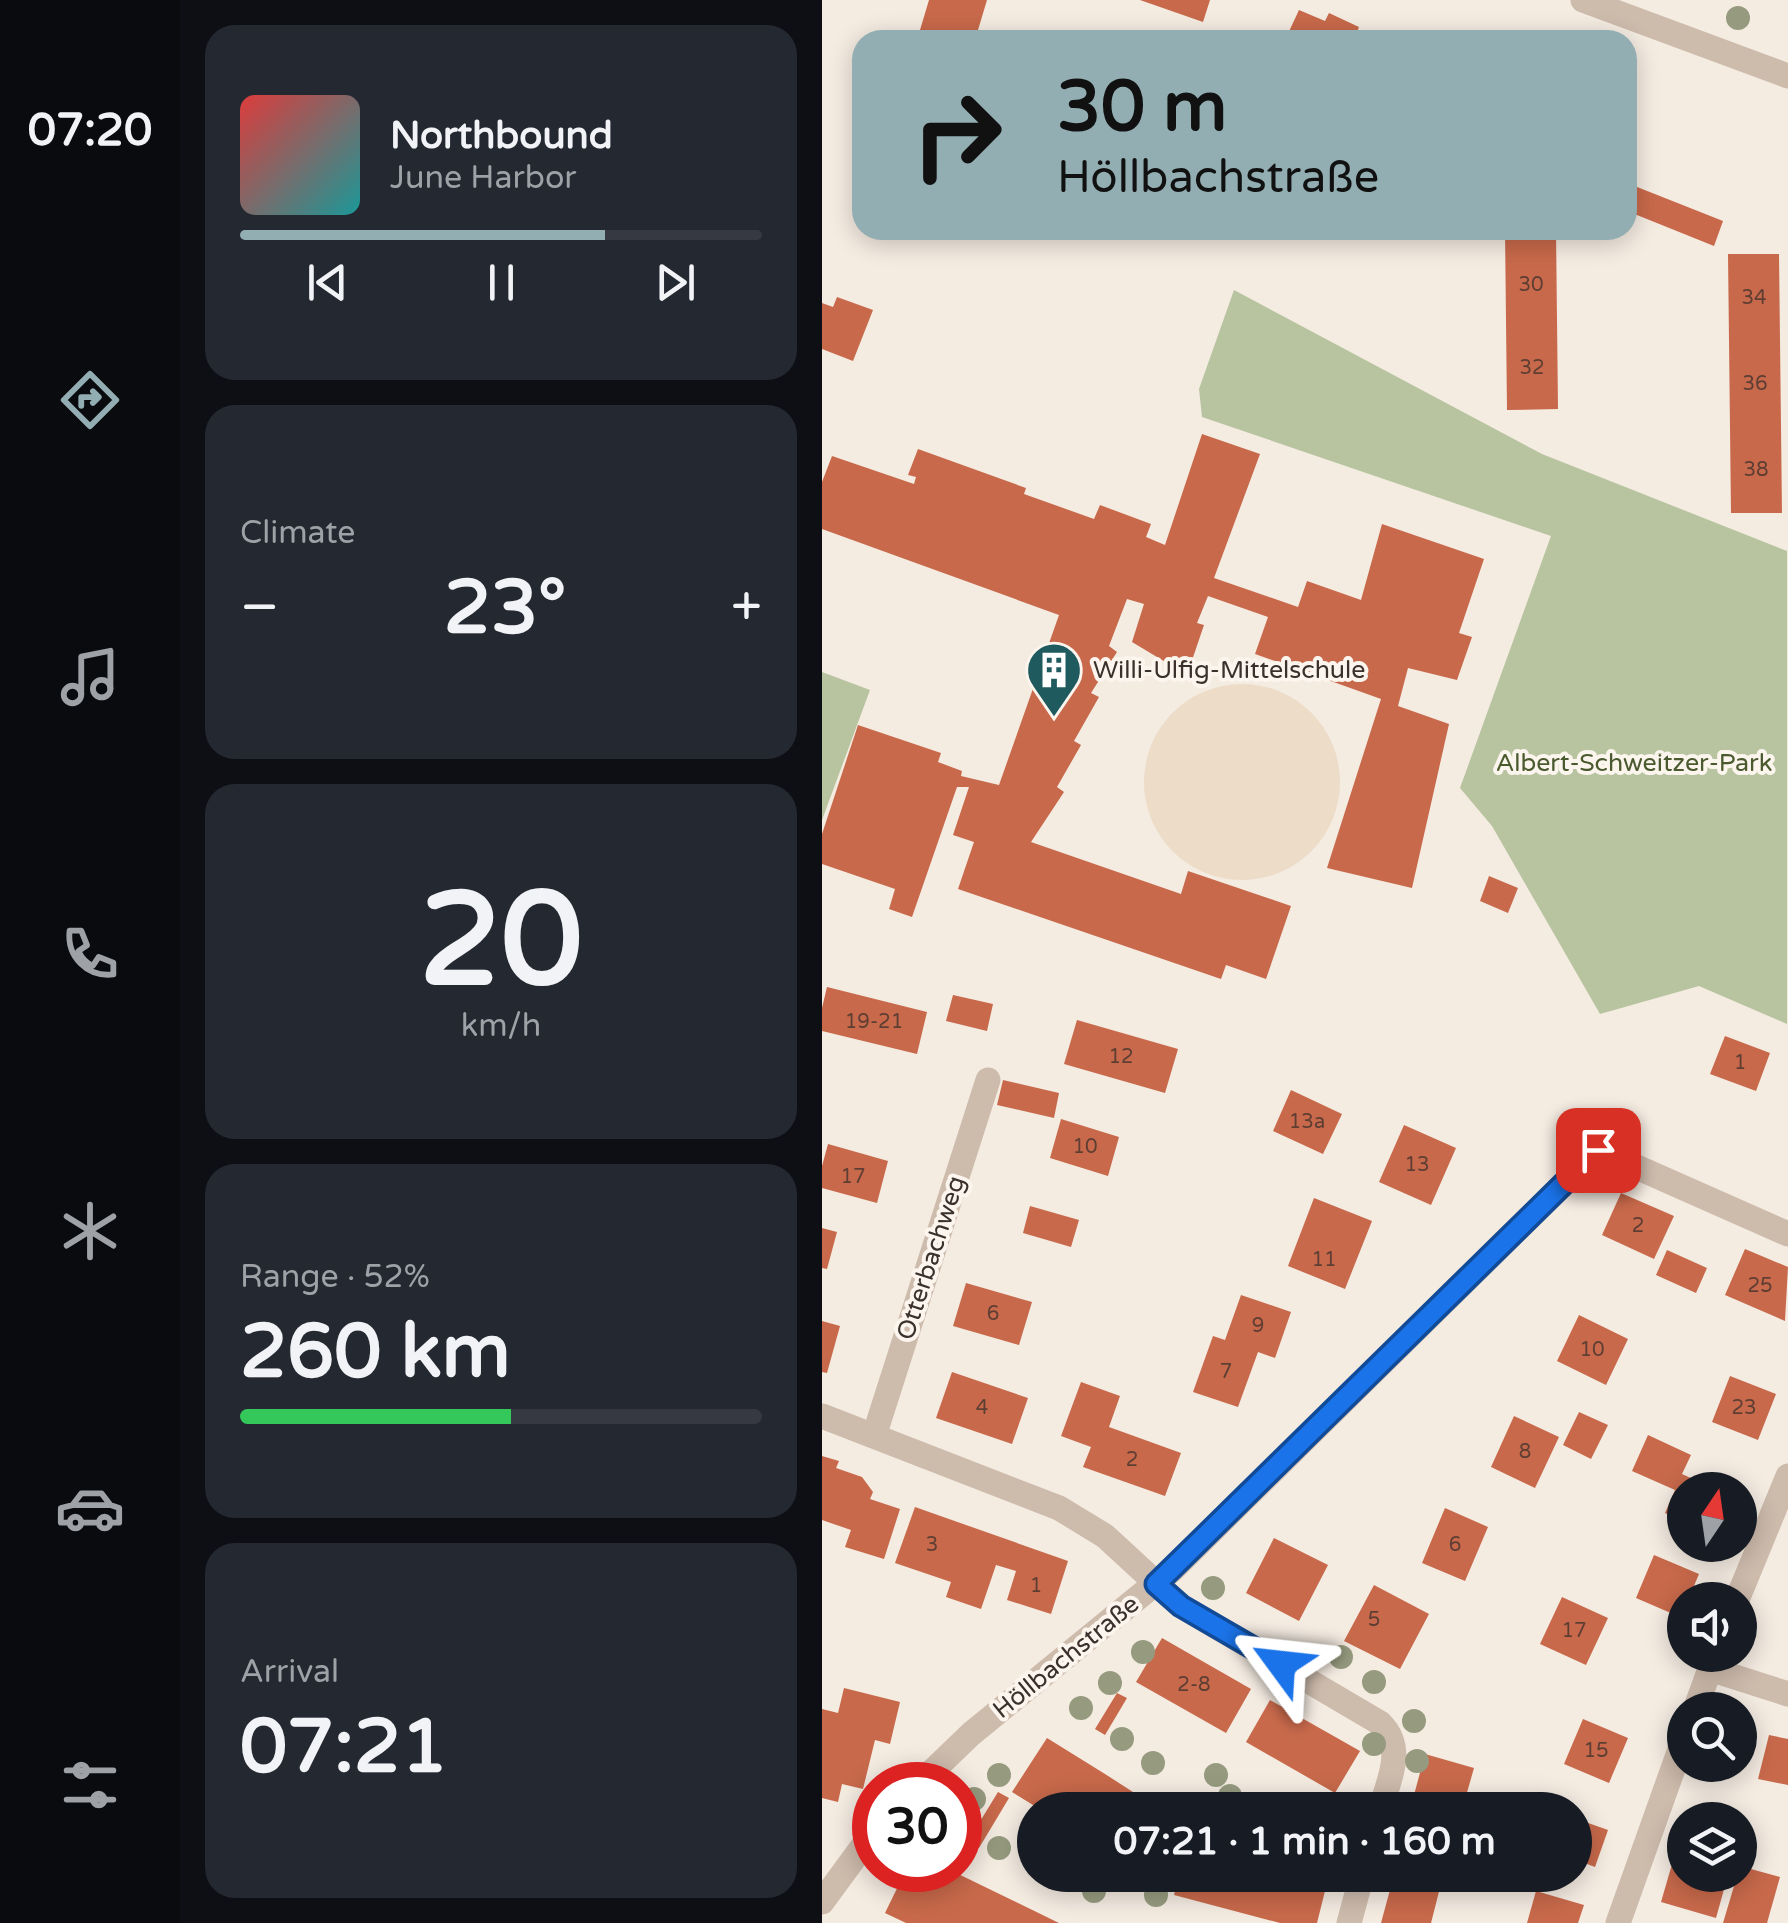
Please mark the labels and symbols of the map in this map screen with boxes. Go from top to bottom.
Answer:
house number: 30 [1518,273,1544,297]
house number: 34 [1741,286,1767,310]
house number: 32 [1519,356,1545,380]
house number: 36 [1742,372,1768,396]
house number: 38 [1743,458,1769,482]
building icon: Willi-Ulfig-Mittelschule [1024,640,1084,719]
place label: Willi-Ulfig-Mittelschule [1093,655,1365,685]
park label: Albert-Schweitzer-Park [1496,748,1772,778]
house number: 19-21 [845,1010,903,1034]
house number: 12 [1108,1045,1134,1069]
house number: 1 [1734,1051,1746,1075]
pin [1556,1108,1641,1193]
house number: 13a [1289,1110,1325,1134]
house number: 10 [1072,1135,1098,1159]
house number: 13 [1404,1153,1430,1177]
house number: 17 [840,1165,866,1189]
street label: Otterbachweg [890,1172,972,1344]
house number: 2 [1632,1214,1644,1238]
house number: 11 [1311,1248,1337,1272]
house number: 25 [1747,1274,1773,1298]
house number: 6 [987,1302,999,1326]
house number: 9 [1252,1314,1264,1338]
house number: 10 [1579,1338,1605,1362]
house number: 7 [1220,1360,1232,1384]
house number: 4 [976,1396,988,1420]
house number: 23 [1731,1396,1757,1420]
house number: 8 [1519,1440,1531,1464]
house number: 2 [1126,1448,1138,1472]
north arrow [1667,1472,1757,1562]
house number: 3 [926,1533,938,1557]
house number: 6 [1449,1533,1461,1557]
house number: 1 [1030,1574,1042,1598]
street label: Höllbachstraße [987,1589,1145,1725]
house number: 5 [1368,1608,1380,1632]
position arrow [1229,1612,1333,1716]
house number: 17 [1561,1619,1587,1643]
house number: 2-8 [1177,1673,1211,1697]
house number: 15 [1583,1739,1609,1763]
speed limit sign: 30 [852,1762,982,1892]

